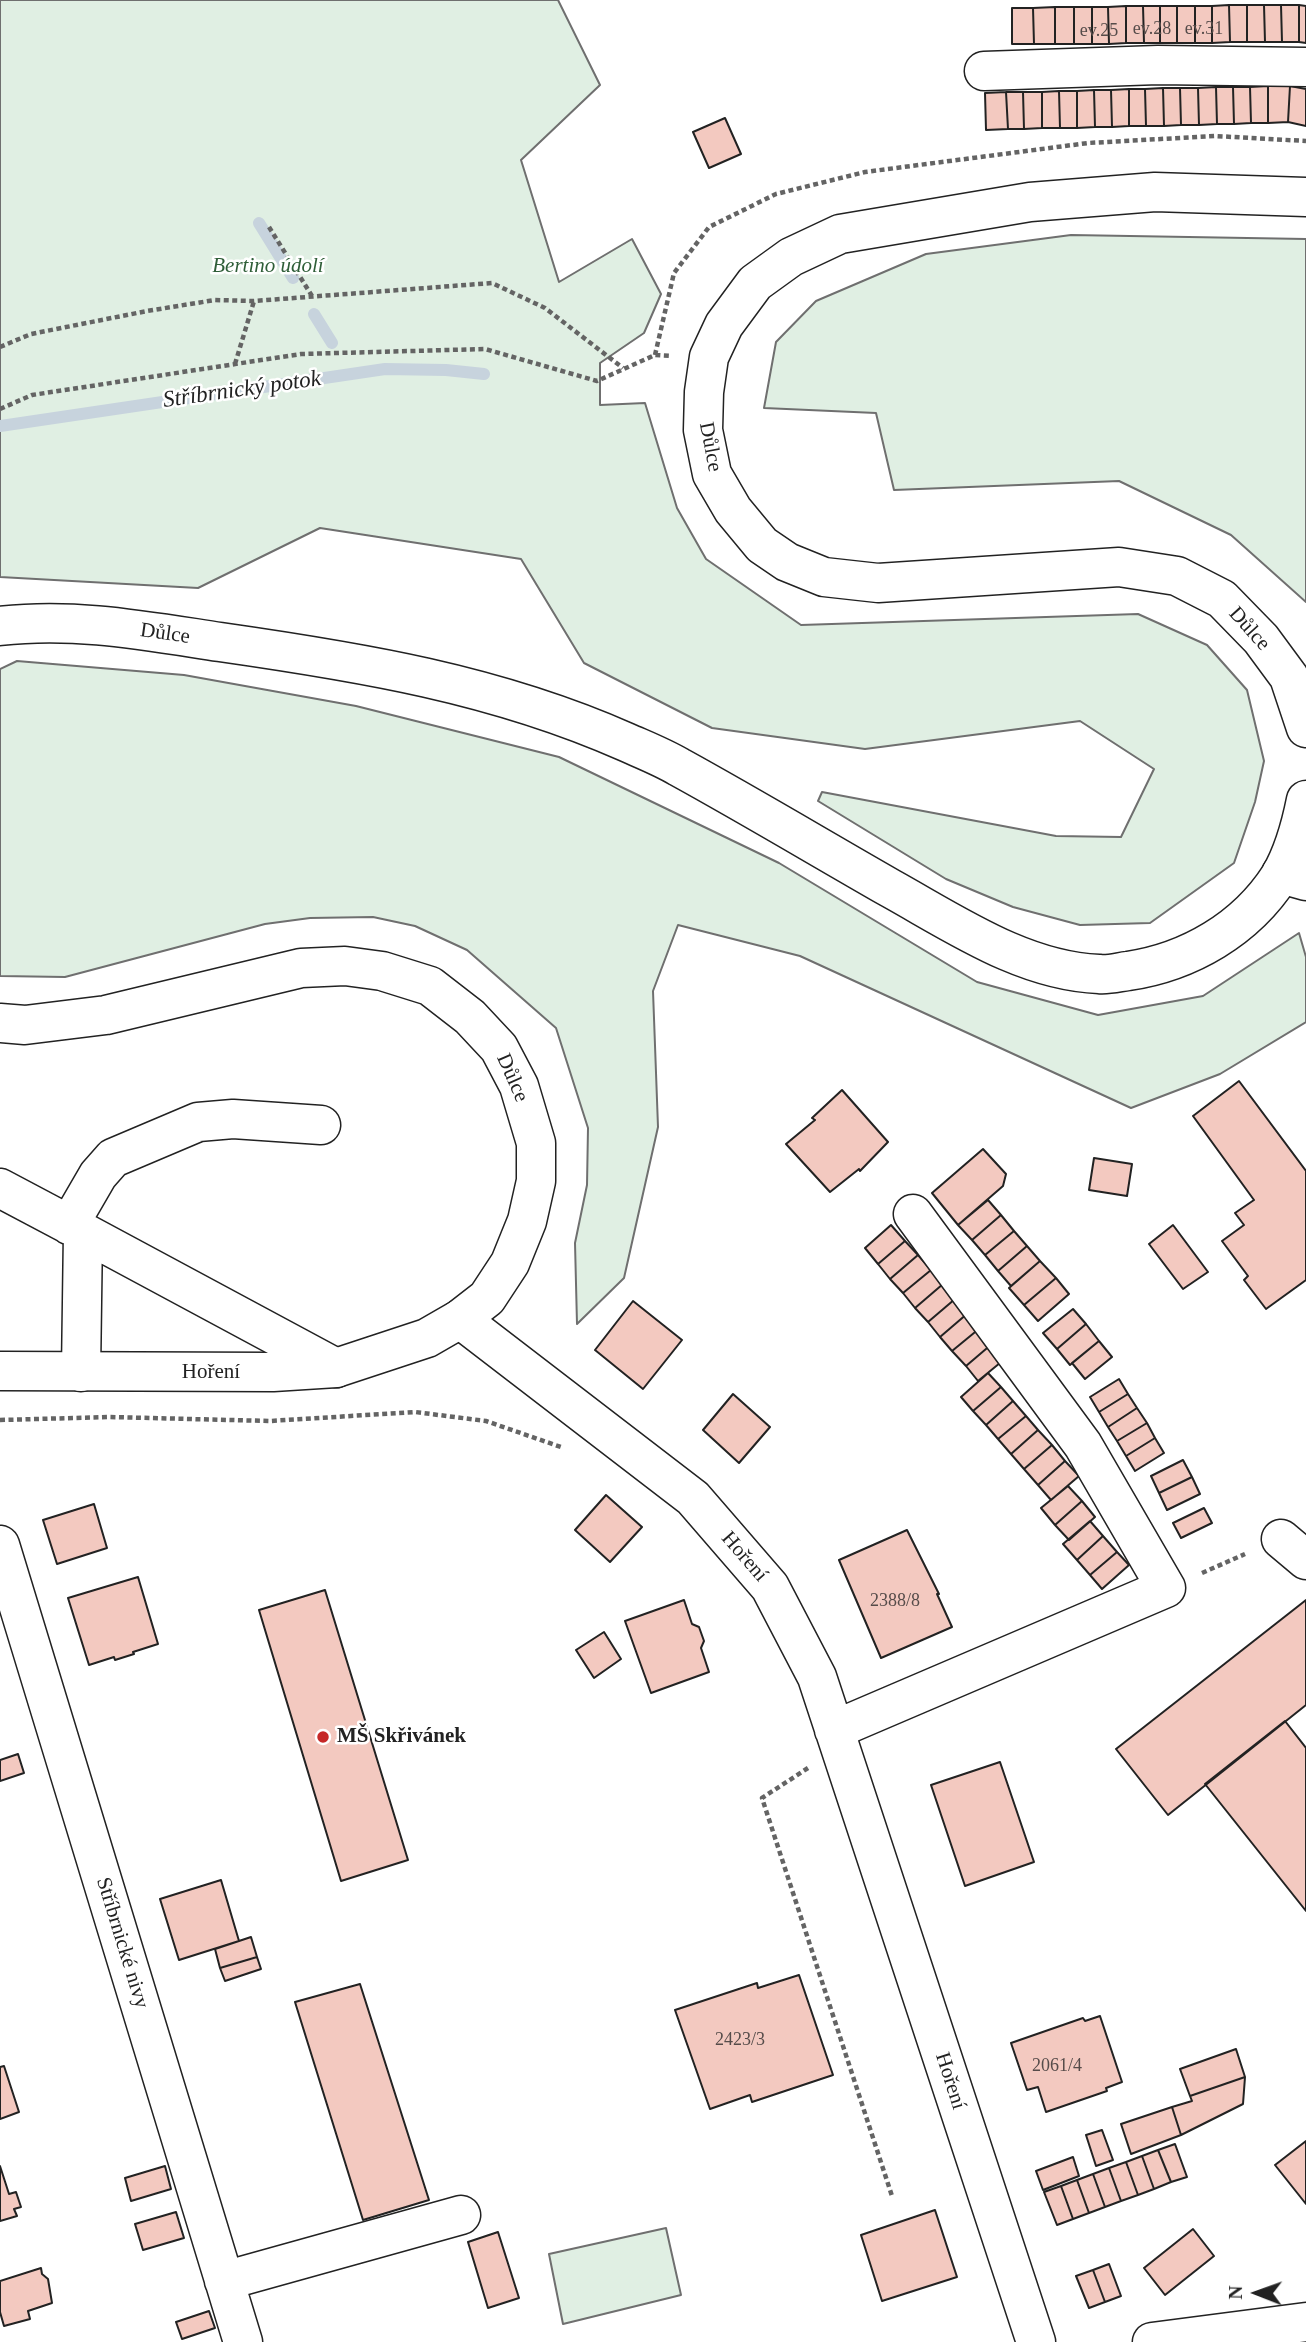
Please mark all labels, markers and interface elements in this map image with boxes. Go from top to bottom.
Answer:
house number: ev.28 [1133,18,1171,40]
house number: ev.31 [1185,18,1223,40]
house number: ev.25 [1080,20,1118,42]
park label: Bertino údolí [212,253,324,279]
water label: Stříbrnický potok [161,365,323,415]
street label: Důlce [693,420,727,474]
street label: Důlce [1223,602,1275,656]
street label: Důlce [138,618,192,650]
street label: Důlce [490,1050,534,1106]
street label: Hoření [182,1359,240,1385]
street label: Hoření [715,1527,773,1587]
house number: 2388/8 [870,1590,920,1612]
place label: MŠ Skřivánek [337,1724,466,1750]
marker: MŠ Skřivánek [315,1729,331,1745]
street label: Stříbrnické nivy [90,1874,154,2012]
house number: 2423/3 [715,2029,765,2051]
street label: Hoření [929,2049,971,2113]
house number: 2061/4 [1032,2055,1082,2077]
north arrow [1222,2258,1292,2328]
text: N [1225,2286,1246,2300]

